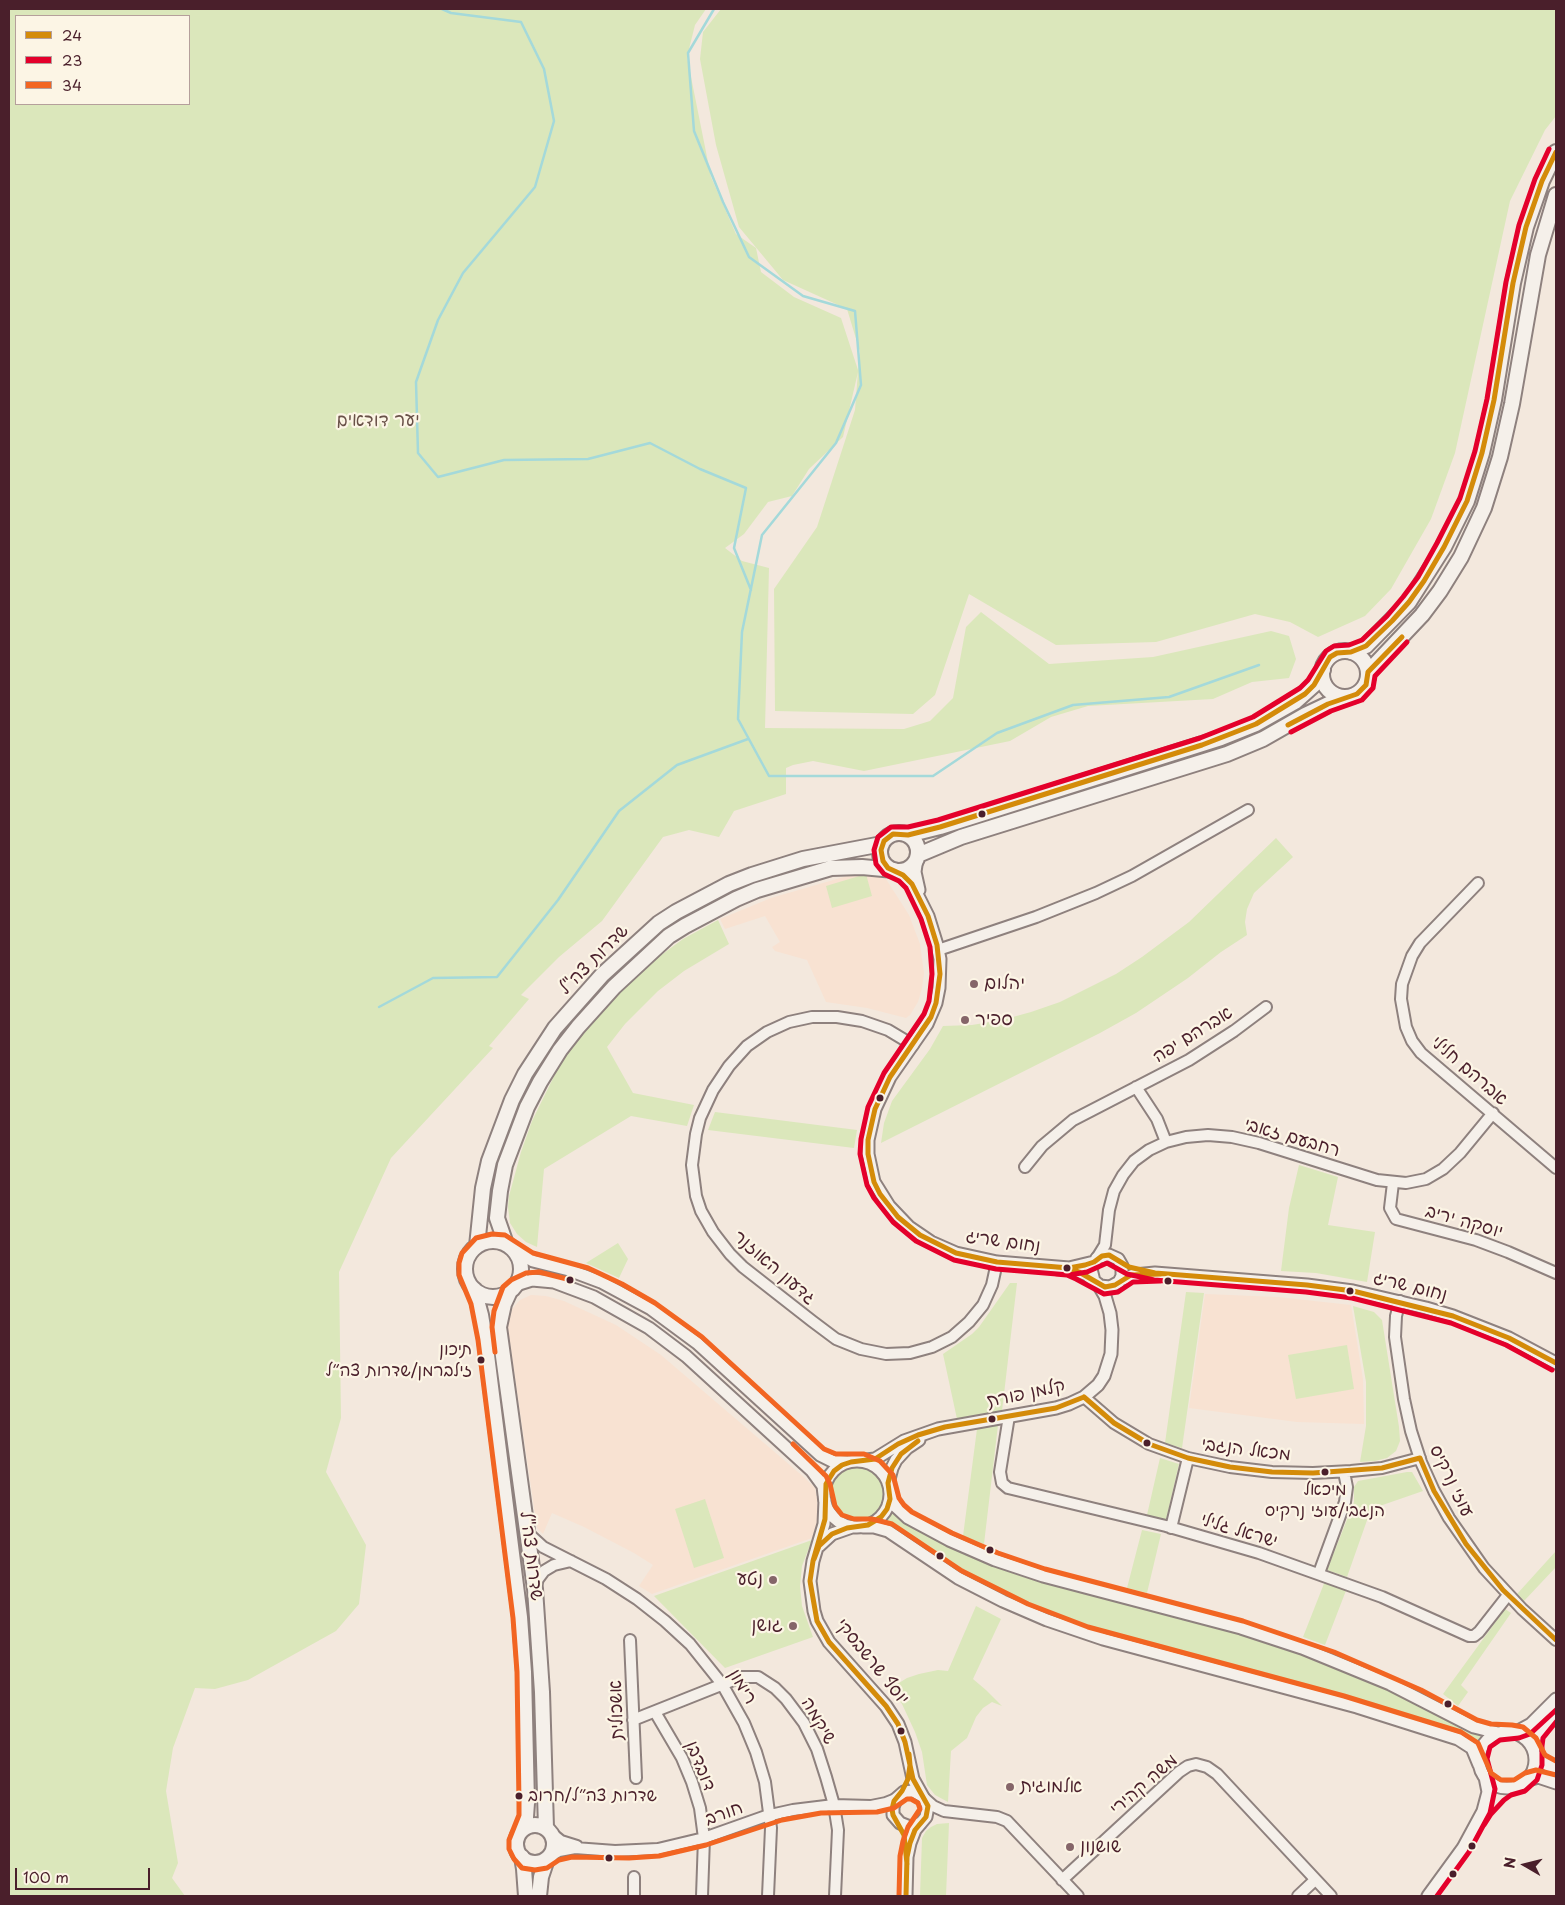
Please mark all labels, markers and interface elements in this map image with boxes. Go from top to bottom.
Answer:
legend [15,15,190,105]
text: 24 [62,23,82,46]
text: 23 [62,48,82,71]
text: 34 [62,73,82,96]
park label: יער דודאים [336,410,420,432]
unlabelled marker [977,809,987,819]
street label: שדרות צה"ל [555,921,633,999]
place label: יהלום [984,973,1025,995]
marker: יהלום [968,978,980,990]
street label: אברהם יפה [1149,1002,1237,1068]
place label: ספיר [975,1009,1013,1031]
marker: ספיר [959,1014,971,1026]
street label: אברהם חלילי [1426,1032,1512,1110]
unlabelled marker [875,1093,885,1103]
street label: רחבעם זאבי [1242,1114,1342,1162]
street label: יוסקה יריב [1423,1201,1505,1243]
street label: גדעון האוזנר [728,1226,820,1310]
street label: נחום שריג [964,1226,1042,1258]
unlabelled marker [1062,1263,1072,1273]
street label: נחום שריג [1371,1267,1449,1307]
unlabelled marker [565,1275,575,1285]
unlabelled marker [1163,1276,1173,1286]
unlabelled marker [1345,1286,1355,1296]
place label: תיכון זילברמן/שדרות צה״ל [325,1340,472,1380]
marker: תיכון זילברמן/שדרות צה״ל [476,1355,486,1365]
street label: קלמן פורת [985,1375,1067,1413]
unlabelled marker [987,1414,997,1424]
street label: מכאל הנגבי [1200,1434,1292,1466]
unlabelled marker [1142,1438,1152,1448]
street label: עוזי נרקיס [1424,1441,1478,1521]
marker: מיכאל הנגבי/עוזי נרקיס [1320,1467,1330,1477]
place label: מיכאל הנגבי/עוזי נרקיס [1265,1480,1385,1520]
street label: ישראל גלילי [1198,1509,1280,1553]
street label: שדרות צה"ל [515,1510,547,1602]
unlabelled marker [985,1545,995,1555]
unlabelled marker [935,1551,945,1561]
place label: נטע [737,1569,763,1591]
marker: נטע [767,1574,779,1586]
place label: גושן [751,1615,783,1637]
street label: יוסף שרשבסקי [831,1615,913,1709]
marker: גושן [787,1620,799,1632]
street label: רימון [723,1665,761,1709]
street label: אשכולית [605,1680,629,1740]
street label: שיקמה [796,1694,840,1748]
unlabelled marker [1443,1699,1453,1709]
unlabelled marker [896,1726,906,1736]
street label: דובדבן [680,1738,720,1794]
street label: משה קהירי [1106,1750,1182,1820]
place label: אלמוגית [1020,1776,1082,1798]
marker: אלמוגית [1004,1781,1016,1793]
place label: שדרות צה״ל/חרוב [528,1786,657,1806]
marker: שדרות צה״ל/חרוב [514,1791,524,1801]
street label: חורב [702,1797,746,1831]
place label: שושנון [1080,1836,1121,1858]
north arrow [1500,1840,1550,1890]
marker: שושנון [1064,1841,1076,1853]
unlabelled marker [1467,1841,1477,1851]
unlabelled marker [604,1853,614,1863]
text: N [1498,1856,1521,1870]
scale bar [18,1858,152,1890]
text: 100 m [23,1865,69,1888]
unlabelled marker [1448,1869,1458,1879]

